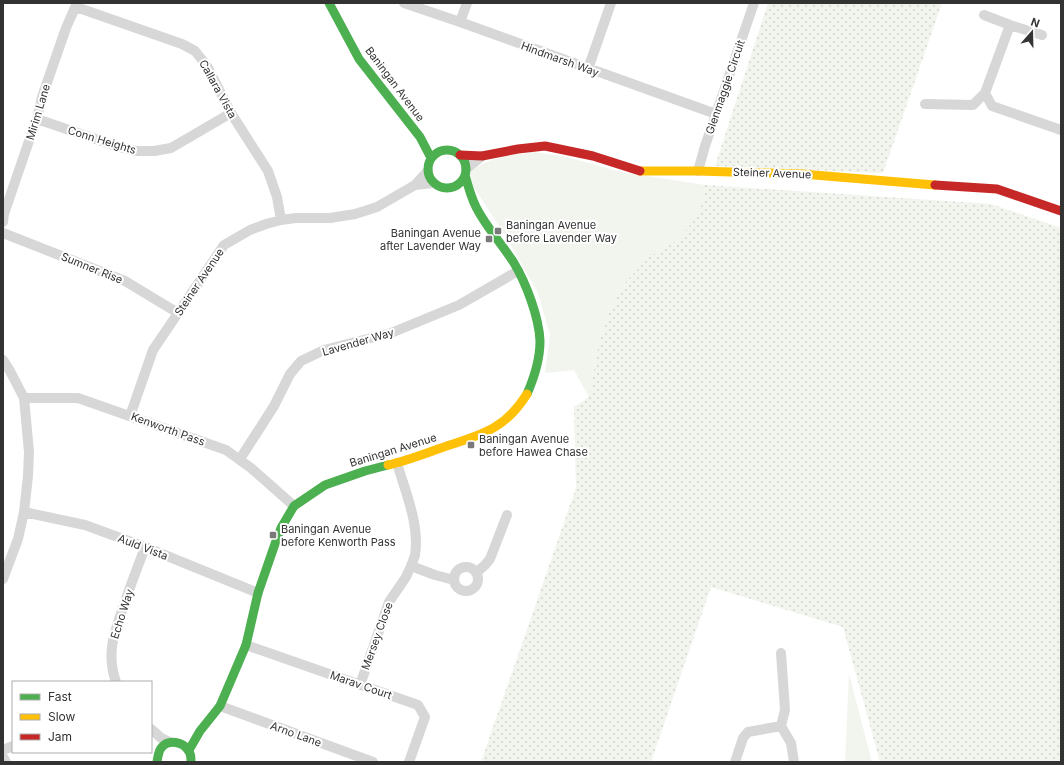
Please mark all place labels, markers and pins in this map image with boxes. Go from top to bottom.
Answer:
place label: Baningan Avenue before Lavender Way [506,218,617,245]
place label: Baningan Avenue after Lavender Way [380,226,481,253]
marker: Baningan Avenue before Lavender Way [493,226,503,236]
marker: Baningan Avenue after Lavender Way [484,234,494,244]
place label: Baningan Avenue before Hawea Chase [479,432,588,459]
marker: Baningan Avenue before Hawea Chase [466,440,476,450]
place label: Baningan Avenue before Kenworth Pass [281,522,396,549]
marker: Baningan Avenue before Kenworth Pass [268,530,278,540]

